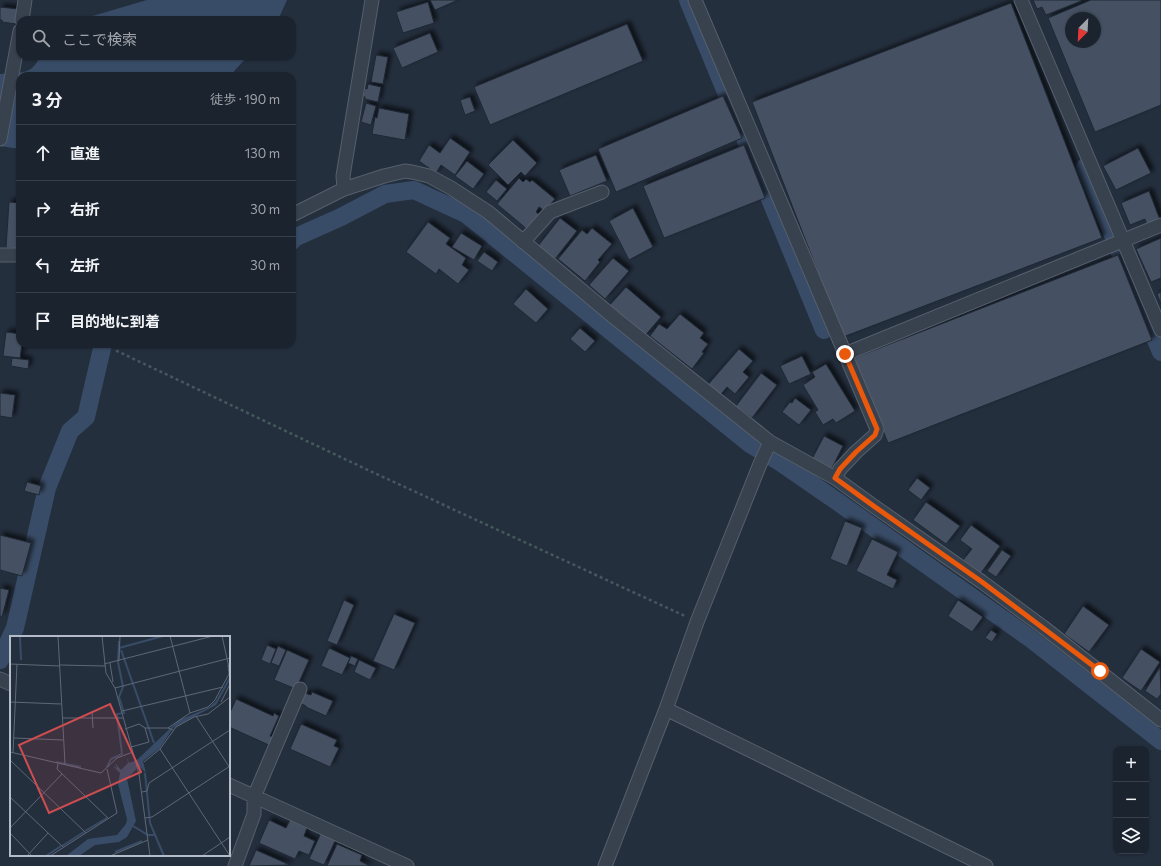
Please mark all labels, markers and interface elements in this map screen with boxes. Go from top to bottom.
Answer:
north arrow [1065,12,1101,48]
search box [16,16,296,60]
icon: search [30,27,52,49]
text: ここで検索 [62,30,137,48]
text: 3 分 [32,89,62,110]
text: 徒歩 · 190 m [210,91,280,107]
icon: ahead [32,142,54,164]
text: 直進 [70,144,100,162]
text: 130 m [245,145,280,161]
icon: right [32,198,54,220]
text: 右折 [70,200,100,218]
text: 30 m [250,201,280,217]
icon: left [32,254,54,276]
text: 左折 [70,256,100,274]
text: 30 m [250,257,280,273]
icon: arrive [32,310,54,332]
text: 目的地に到着 [70,312,160,330]
route end [836,345,854,363]
inset map [10,636,230,856]
route start [1091,662,1109,680]
map controls [1113,746,1149,854]
button: + [1113,746,1149,782]
button: − [1113,782,1149,818]
button: layers [1113,818,1149,854]

